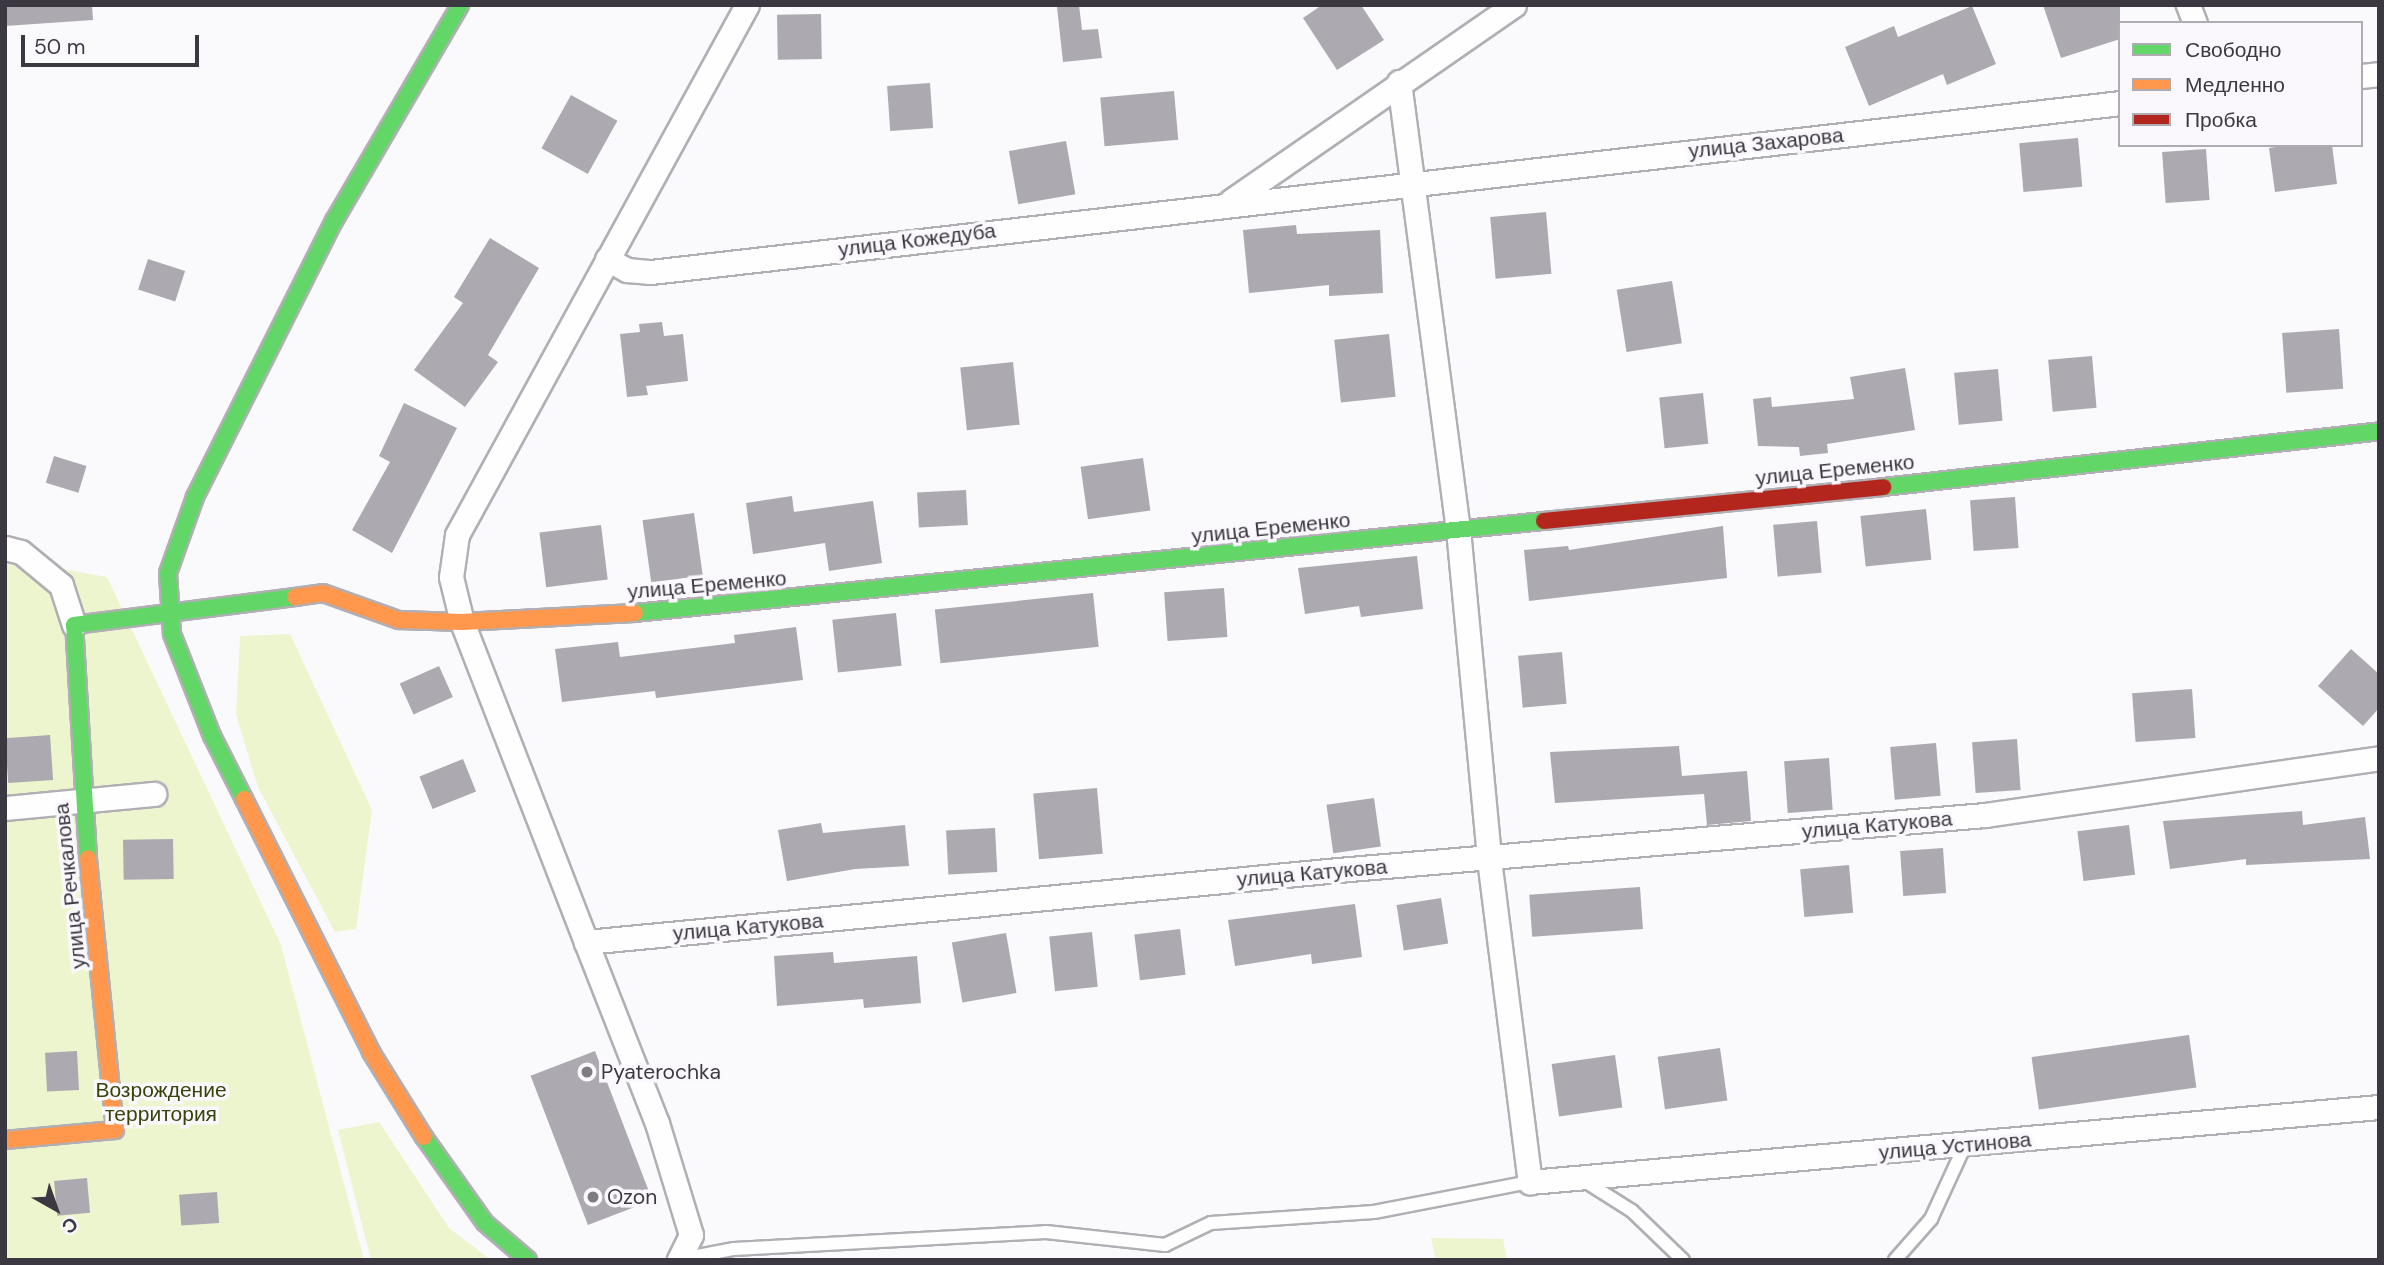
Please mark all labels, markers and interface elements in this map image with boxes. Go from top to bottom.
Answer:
scale bar [24,21,203,65]
legend [2118,21,2363,147]
text: 50 m [34,33,85,61]
text: Свободно [2185,36,2282,64]
text: Медленно [2185,71,2285,99]
text: Пробка [2185,106,2257,134]
street label: улица Захарова [1687,122,1845,164]
street label: улица Кожедуба [837,218,997,262]
street label: улица Еременко [1754,449,1916,491]
street label: улица Еременко [1190,507,1352,549]
street label: улица Еременко [626,565,788,605]
street label: улица Речкалова [49,802,91,970]
street label: улица Катукова [1801,806,1953,844]
street label: улица Катукова [1236,854,1388,892]
street label: улица Катукова [672,908,824,946]
place label: Pyaterochka [601,1059,721,1085]
marker: Pyaterochka [579,1064,595,1080]
park label: Возрождение территория [95,1077,227,1127]
street label: улица Устинова [1878,1127,2032,1165]
north arrow [21,1174,91,1244]
place label: Ozon [607,1184,657,1210]
marker: Ozon [585,1189,601,1205]
text: С [57,1211,83,1239]

